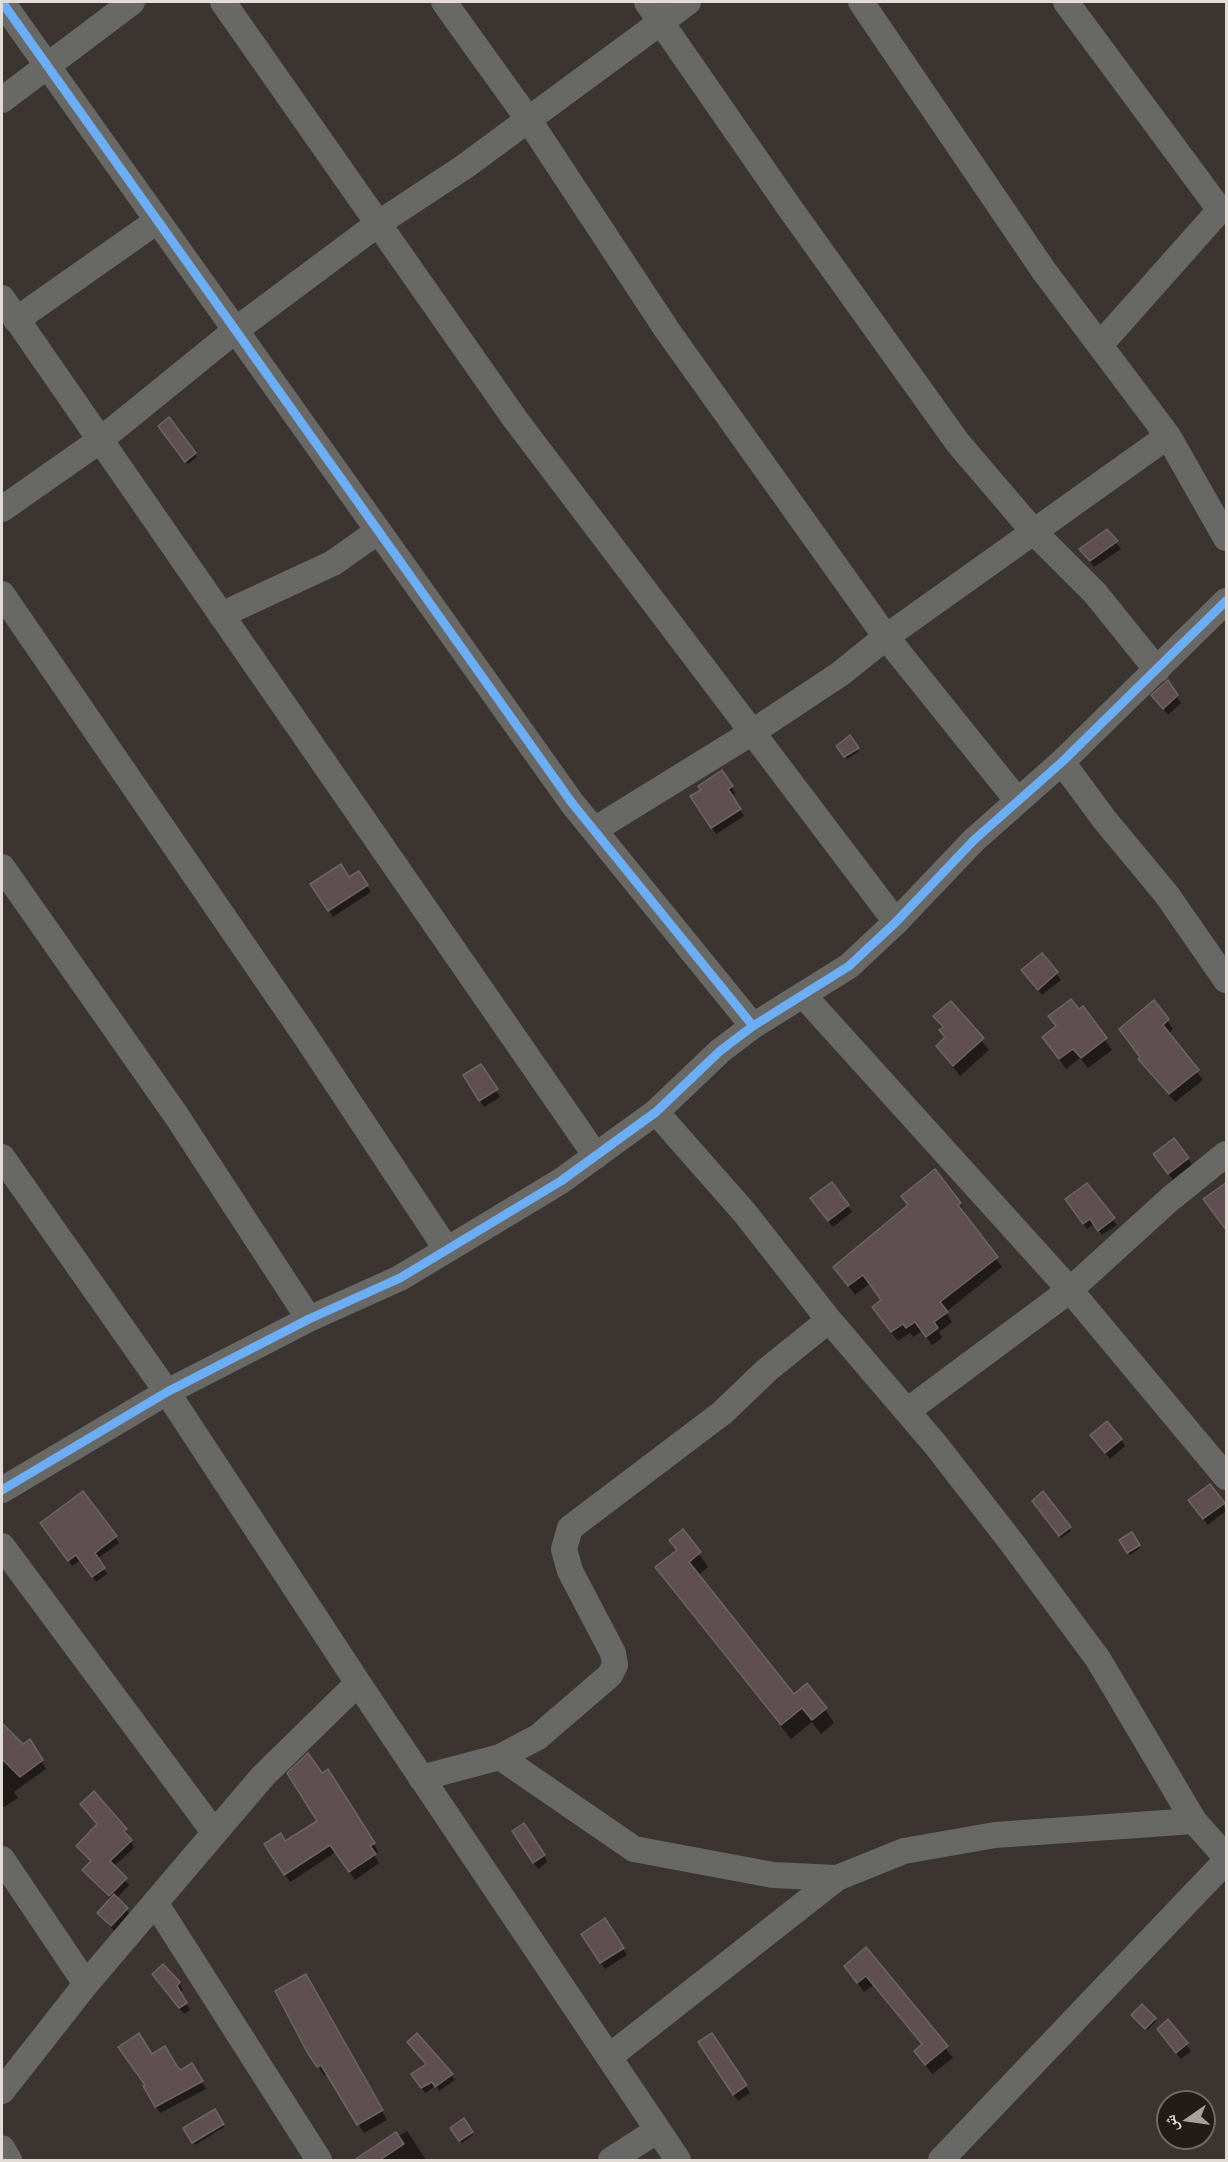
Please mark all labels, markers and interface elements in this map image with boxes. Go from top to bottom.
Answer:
north arrow [1156,2090,1216,2150]
text: ش [1159,2113,1182,2134]

